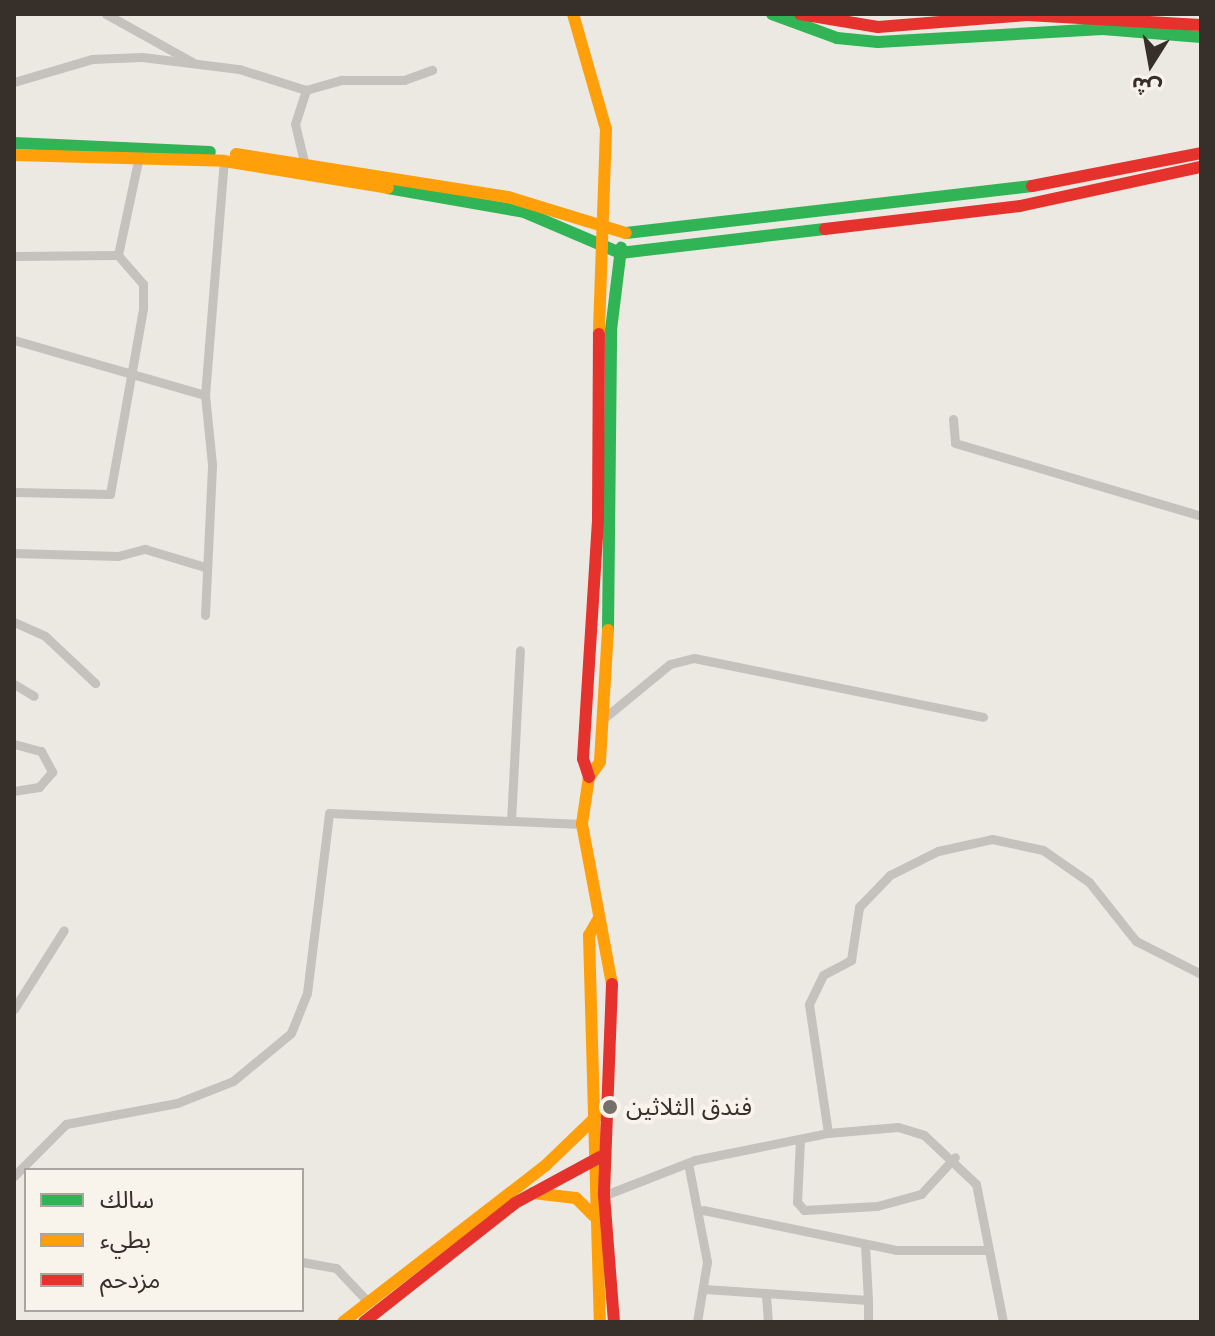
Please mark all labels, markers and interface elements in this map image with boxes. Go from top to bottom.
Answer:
north arrow [1111,24,1191,104]
text: ش [1129,72,1164,103]
place label: فندق الثلاثين [626,1093,752,1121]
marker: فندق الثلاثين [601,1098,619,1116]
legend [24,1168,304,1312]
text: سالك [100,1185,154,1214]
text: بطيء [100,1225,151,1254]
text: مزدحم [100,1265,160,1294]

